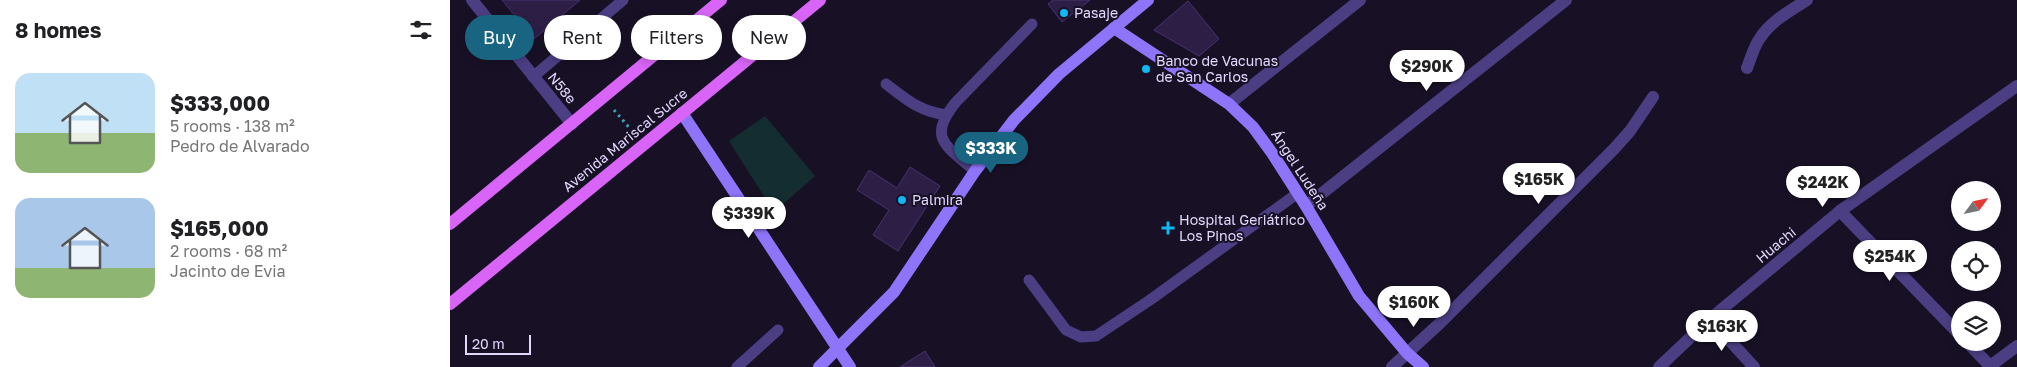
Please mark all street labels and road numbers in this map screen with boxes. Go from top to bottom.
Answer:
street label: N58e [545,69,580,107]
street label: Avenida Mariscal Sucre [559,84,690,195]
street label: Ángel Ludeña [1268,126,1333,213]
street label: Huachi [1752,223,1799,266]

